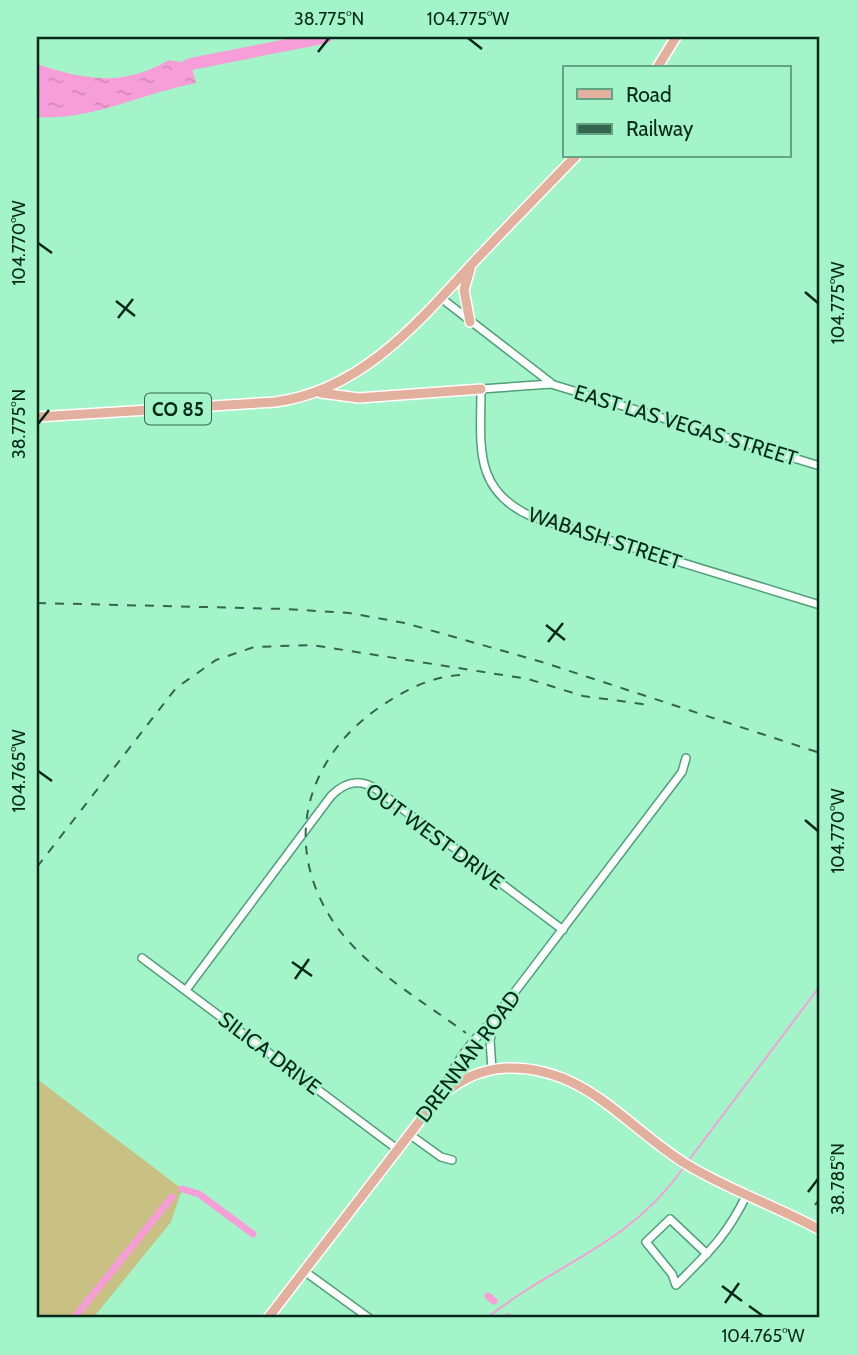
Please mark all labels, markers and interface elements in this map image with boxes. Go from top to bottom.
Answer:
text: 38.775°N [294,8,364,30]
text: 104.775°W [427,8,509,30]
legend [563,66,790,158]
text: Road [626,82,672,107]
text: Railway [626,116,694,141]
text: 104.770°W [8,200,30,286]
text: 104.775°W [827,262,849,344]
street label: EAST LAS VEGAS STREET [571,379,801,471]
text: 38.775°N [8,389,30,459]
road number: CO 85 [145,394,211,424]
street label: WABASH STREET [525,501,685,575]
text: 104.765°W [8,729,30,813]
street label: OUT WEST DRIVE [361,777,509,895]
text: 104.770°W [827,788,849,874]
street label: DRENNAN ROAD [410,985,526,1127]
street label: SILICA DRIVE [214,1006,326,1100]
text: 38.785°N [827,1143,849,1215]
text: 104.765°W [721,1325,805,1347]

